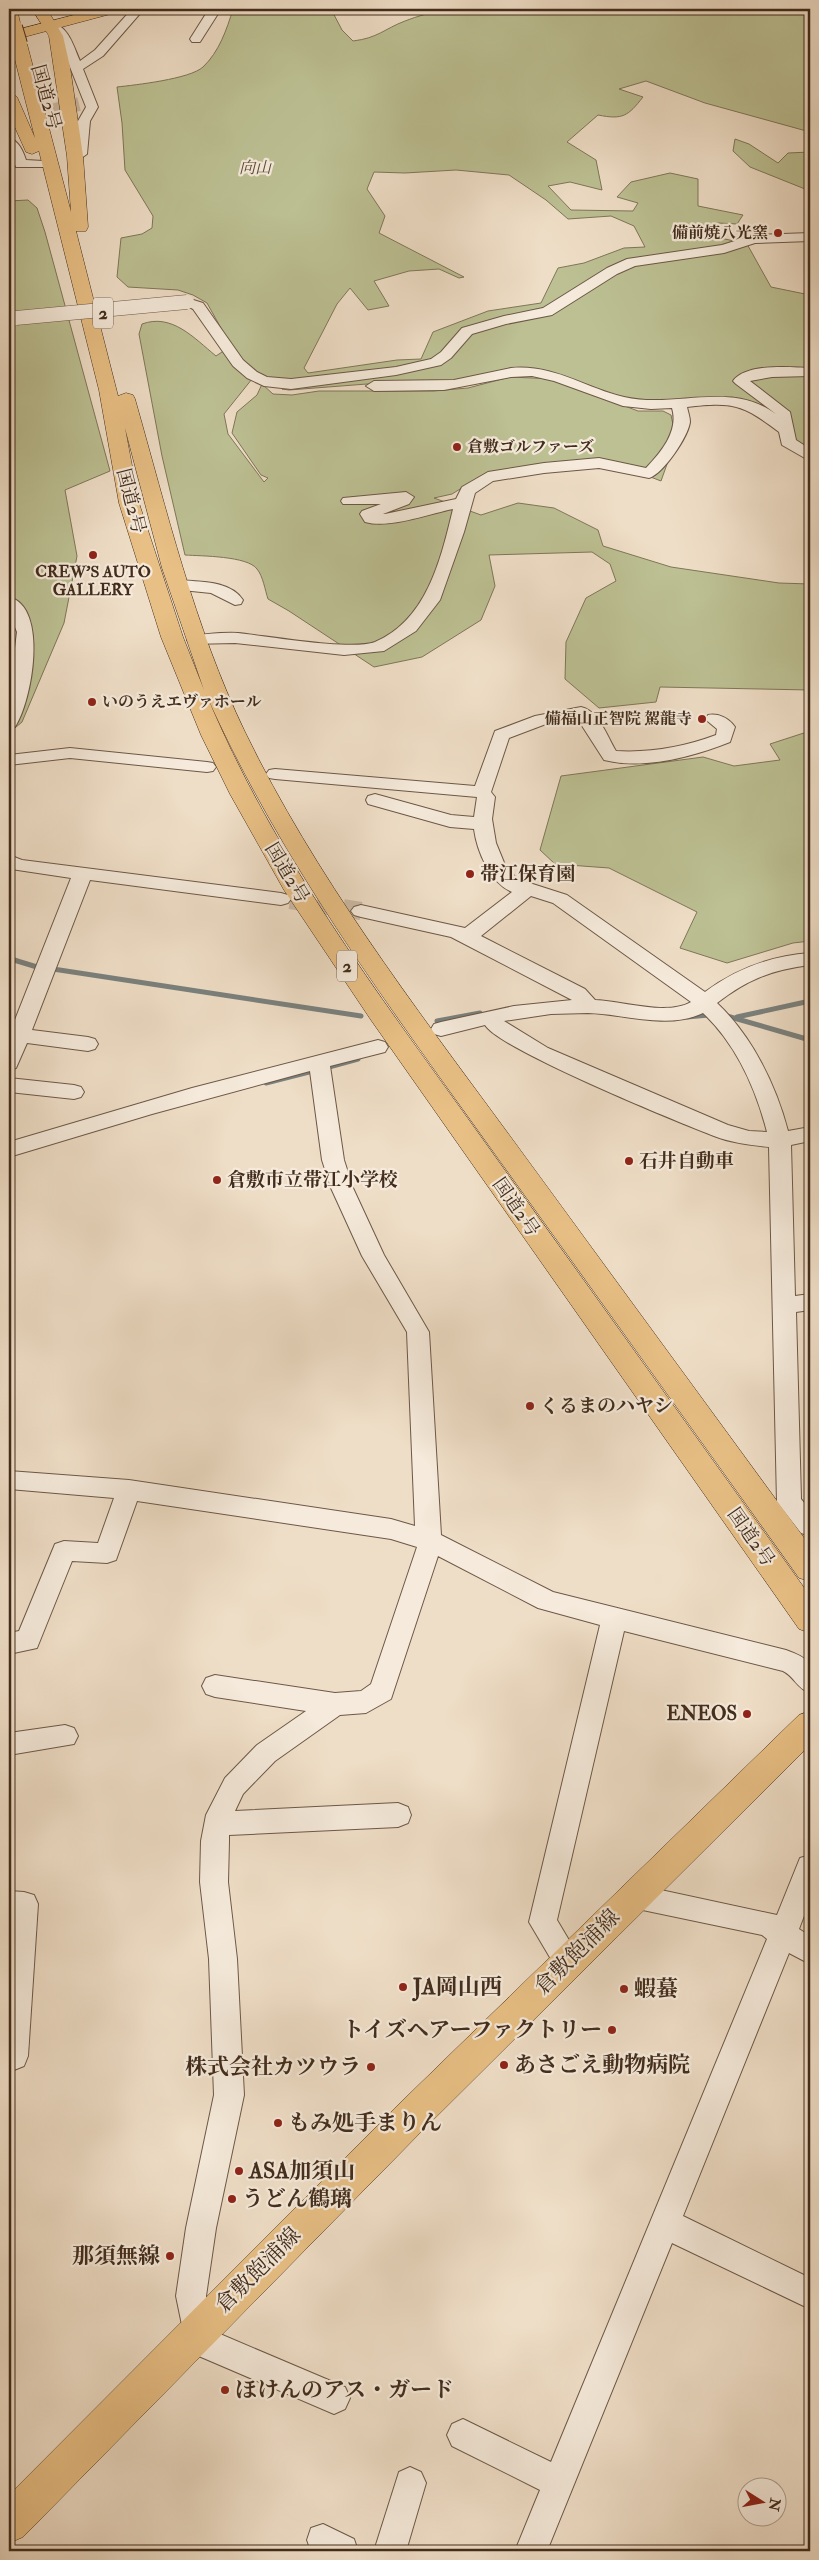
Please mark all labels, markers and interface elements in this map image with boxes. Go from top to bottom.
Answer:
street label: 国道2号 [26,62,66,132]
park label: 向山 [239,158,273,178]
place label: 備前焼八光窯 [672,223,768,243]
marker: 備前焼八光窯 [772,227,784,239]
road number: 2 [93,298,113,328]
place label: 倉敷ゴルファーズ [467,437,594,457]
marker: 倉敷ゴルファーズ [451,441,463,453]
street label: 国道2号 [111,466,151,536]
marker: CREW'S AUTO GALLERY [87,549,99,561]
place label: CREW'S AUTO GALLERY [35,562,151,600]
place label: いのうえエヴァホール [102,692,262,712]
marker: いのうえエヴァホール [86,696,98,708]
place label: 備福山正智院 駕龍寺 [545,709,692,729]
marker: 備福山正智院 駕龍寺 [696,713,708,725]
street label: 国道2号 [260,838,314,908]
place label: 帯江保育園 [480,862,575,886]
marker: 帯江保育園 [464,868,476,880]
road number: 2 [337,950,357,981]
place label: 石井自動車 [639,1149,734,1173]
marker: 石井自動車 [623,1155,635,1167]
place label: 倉敷市立帯江小学校 [227,1168,398,1192]
street label: 国道2号 [487,1173,545,1241]
marker: 倉敷市立帯江小学校 [211,1174,223,1186]
place label: くるまのハヤシ [540,1394,673,1418]
marker: くるまのハヤシ [524,1400,536,1412]
street label: 国道2号 [722,1503,780,1571]
place label: ENEOS [667,1702,737,1726]
marker: ENEOS [741,1708,753,1720]
street label: 倉敷飽浦線 [528,1903,626,2001]
place label: JA岡山西 [412,1973,502,2002]
place label: 蝦蟇 [634,1975,678,2003]
marker: JA岡山西 [397,1981,409,1993]
marker: 蝦蟇 [618,1983,630,1995]
place label: トイズヘアーファクトリー [342,2016,602,2044]
marker: トイズヘアーファクトリー [606,2024,618,2036]
place label: あさごえ動物病院 [514,2051,690,2079]
place label: 株式会社カツウラ [185,2053,361,2081]
marker: あさごえ動物病院 [498,2059,510,2071]
marker: 株式会社カツウラ [365,2061,377,2073]
place label: もみ処手まりん [288,2109,442,2137]
marker: もみ処手まりん [272,2117,284,2129]
place label: ASA加須山 [248,2157,355,2185]
marker: ASA加須山 [233,2165,245,2177]
place label: うどん鶴璃 [242,2185,352,2213]
marker: うどん鶴璃 [226,2193,238,2205]
street label: 倉敷飽浦線 [209,2221,307,2319]
place label: 那須無線 [72,2242,160,2270]
marker: 那須無線 [164,2250,176,2262]
place label: ほけんのアス・ガード [235,2376,454,2404]
marker: ほけんのアス・ガード [219,2384,231,2396]
north arrow [736,2478,786,2528]
text: N [765,2496,784,2513]

